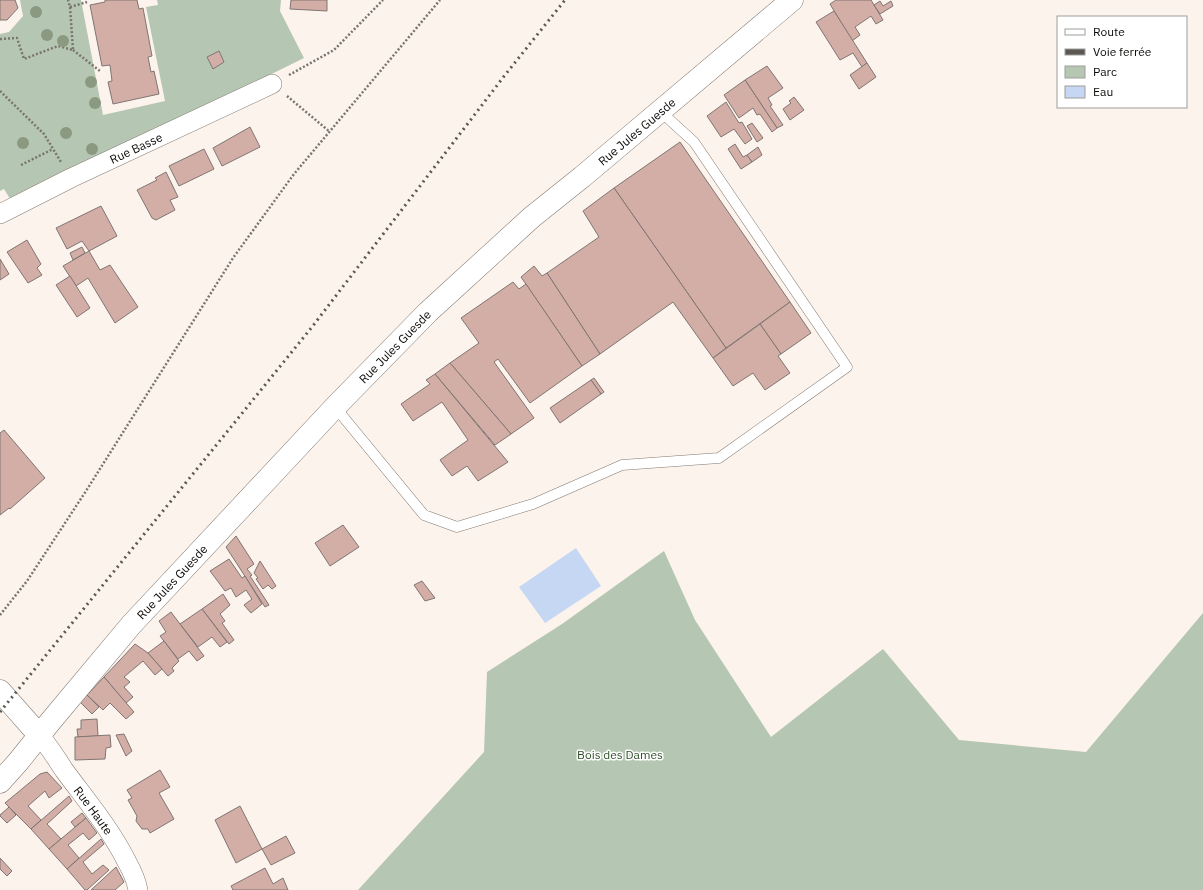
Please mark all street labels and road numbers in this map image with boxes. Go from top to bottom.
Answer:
street label: Rue Jules Guesde [595,94,678,168]
street label: Rue Basse [107,129,165,167]
street label: Rue Jules Guesde [355,306,434,386]
street label: Rue Jules Guesde [133,541,210,622]
street label: Rue Haute [71,783,117,838]

